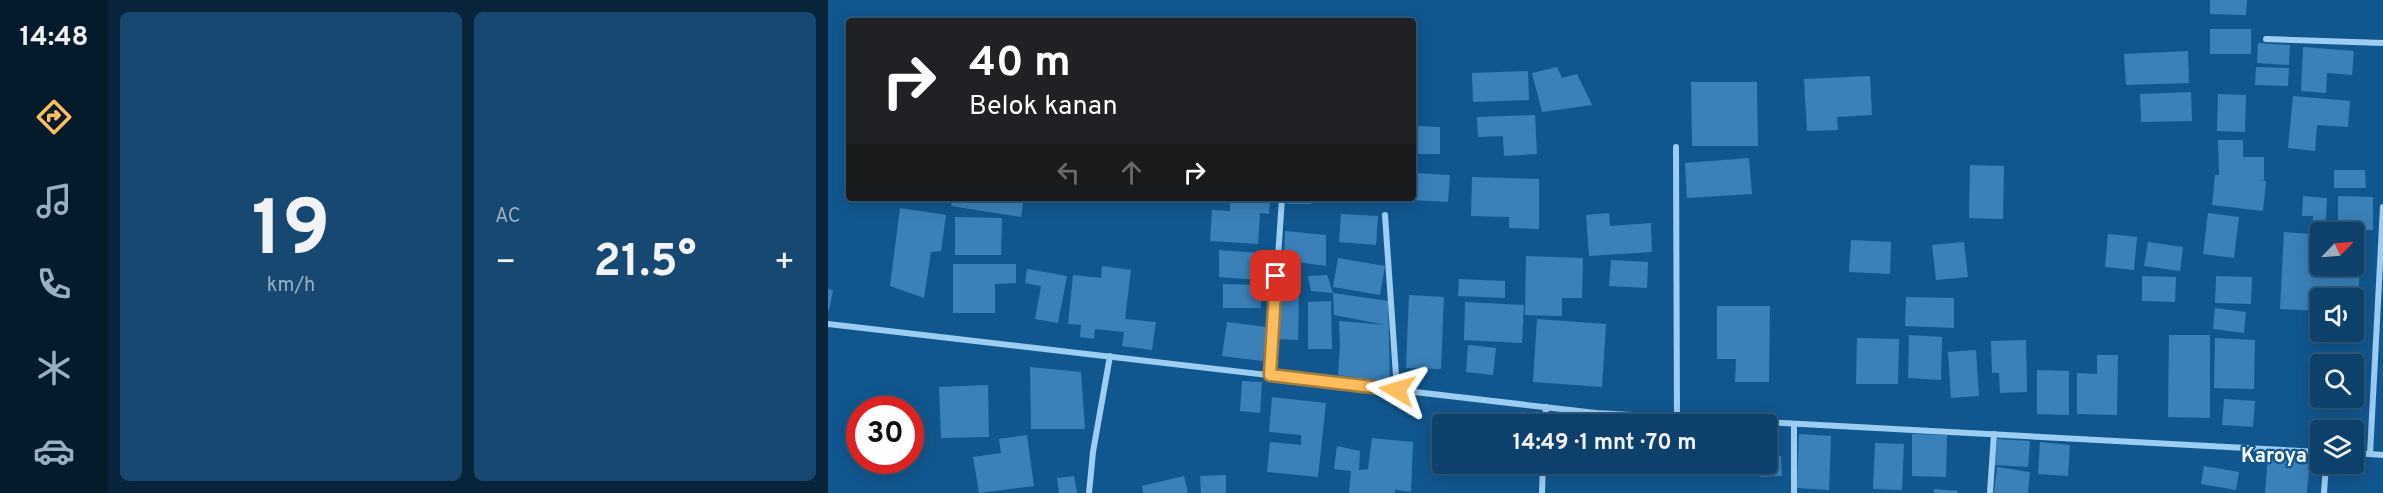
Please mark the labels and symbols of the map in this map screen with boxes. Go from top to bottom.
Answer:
north arrow [2310,222,2364,276]
pin [1250,250,1301,301]
position arrow [1365,358,1429,422]
speed limit sign: 30 [846,396,924,474]
district label: Karoya [2241,444,2307,470]

